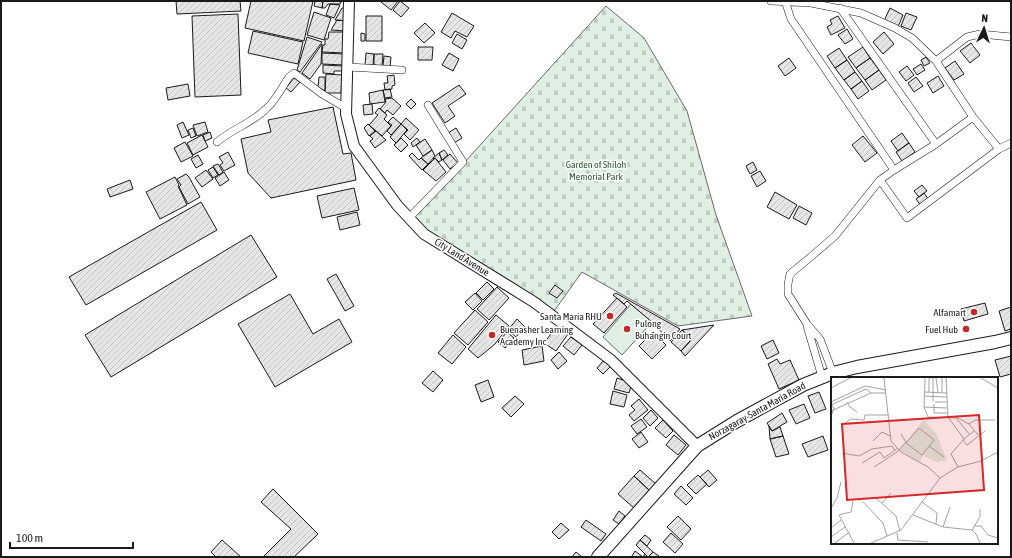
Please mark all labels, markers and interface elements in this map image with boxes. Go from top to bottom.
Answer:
north arrow [964,8,1004,48]
text: N [981,12,988,24]
park label: Garden of Shiloh Memorial Park [566,159,626,182]
street label: City Land Avenue [433,236,492,278]
place label: Alfamart [933,307,966,318]
marker: Alfamart [969,307,979,317]
place label: Santa Maria RHU [540,311,602,322]
marker: Santa Maria RHU [605,311,615,321]
place label: Pulong Buhangin Court [635,318,692,341]
place label: Buenasher Learning Academy Inc [500,324,574,347]
marker: Pulong Buhangin Court [622,324,632,334]
place label: Fuel Hub [925,324,958,335]
marker: Fuel Hub [961,324,971,334]
marker: Buenasher Learning Academy Inc [487,330,497,340]
inset map [831,377,998,544]
street label: Norzagaray-Santa Maria Road [707,380,808,442]
scale bar [10,524,133,550]
text: 100 m [16,531,43,545]

